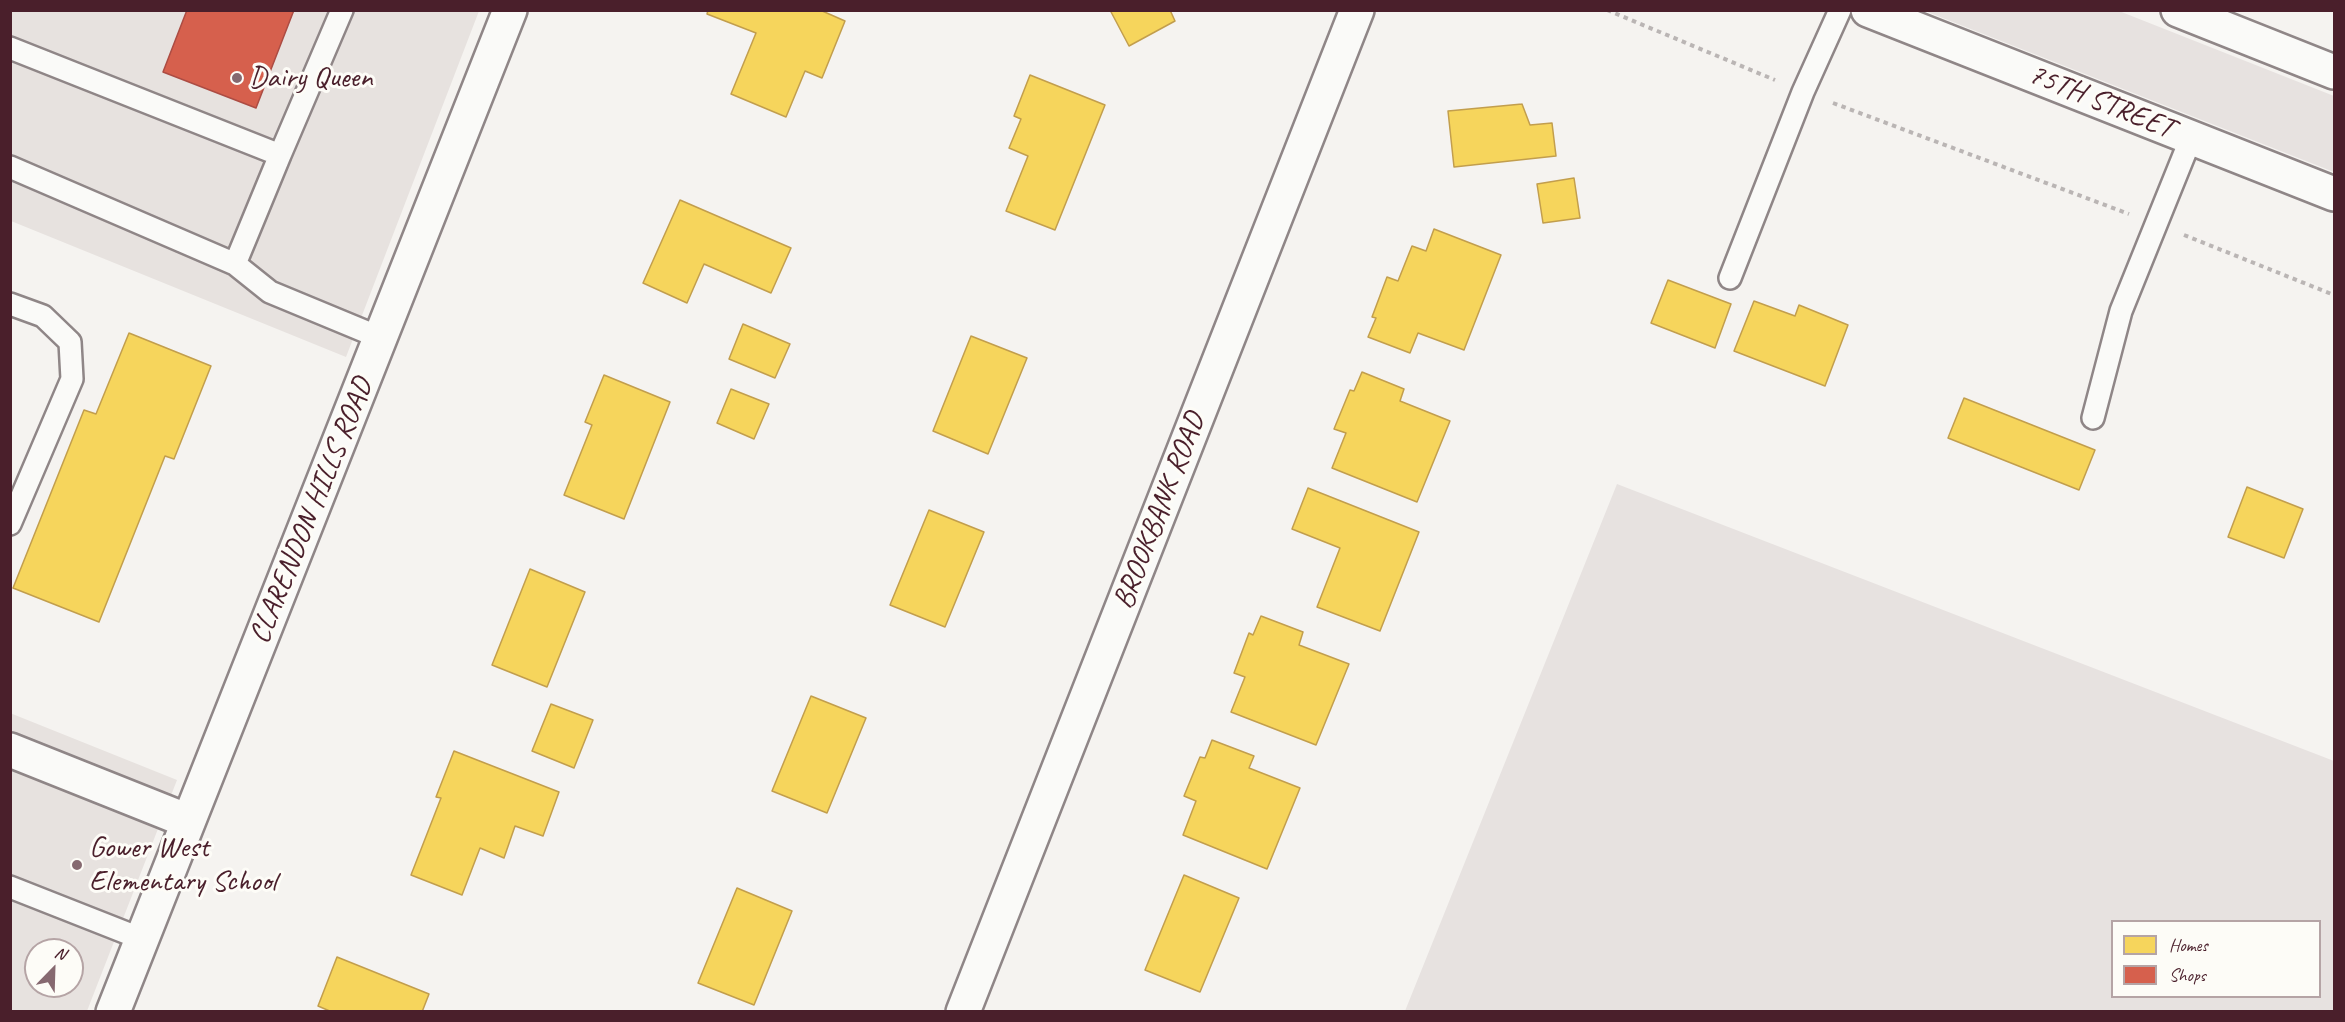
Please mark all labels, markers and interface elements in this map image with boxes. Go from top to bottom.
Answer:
street label: 75TH STREET [2023,57,2179,147]
place label: Dairy Queen [249,60,373,96]
marker: Dairy Queen [230,71,244,85]
street label: CLARENDON HILLS ROAD [242,373,382,649]
street label: BROOKBANK ROAD [1106,408,1214,614]
place label: Gower West Elementary School [89,830,276,900]
marker: Gower West Elementary School [70,858,84,872]
legend [2111,920,2321,998]
text: Homes [2169,934,2208,956]
north arrow [24,938,84,998]
text: N [52,942,69,964]
text: Shops [2169,964,2206,986]

